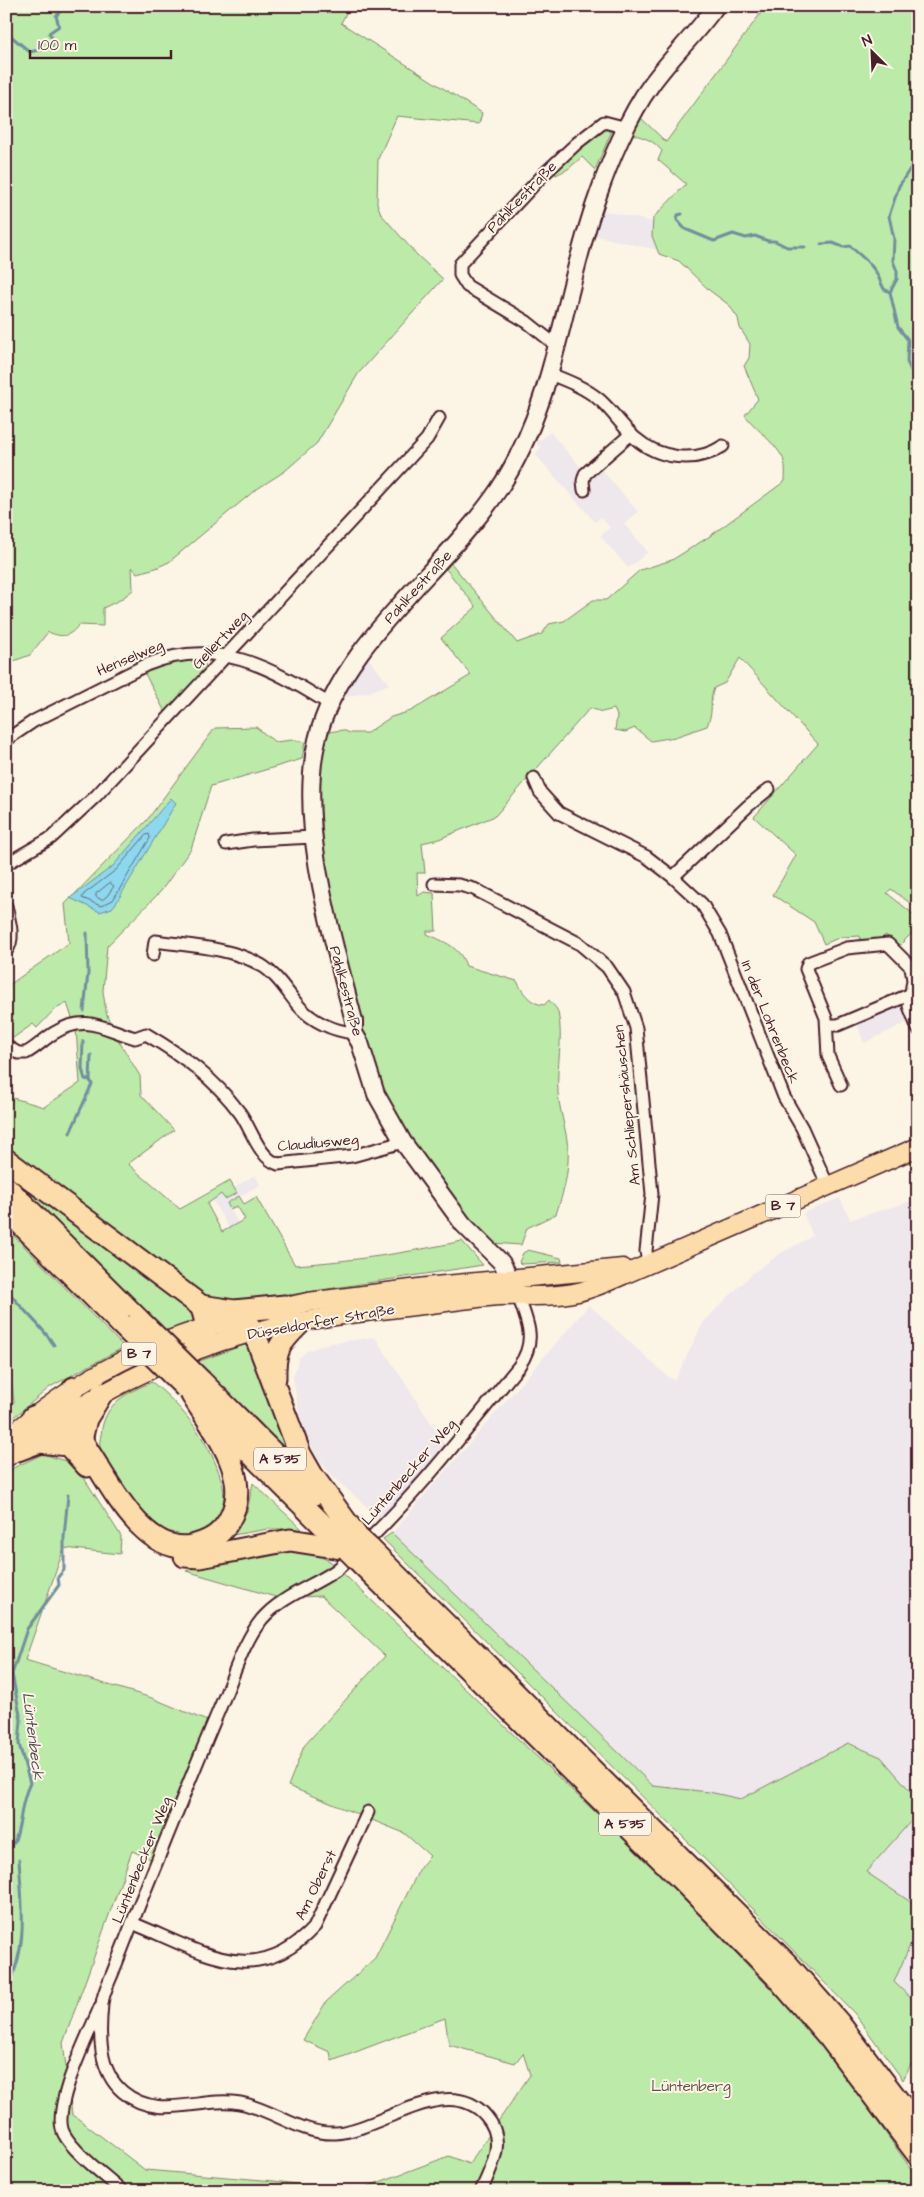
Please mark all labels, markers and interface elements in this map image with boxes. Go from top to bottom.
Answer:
scale bar [30,28,171,60]
north arrow [846,28,896,78]
text: N [859,30,875,52]
text: 100 m [38,35,77,56]
street label: Pahlkestraße [482,156,562,238]
street label: Pahlkestraße [379,546,457,628]
street label: Gellertweg [187,606,254,675]
street label: Henselweg [93,634,167,682]
street label: Pahlkestraße [324,944,368,1038]
street label: In der Lohrenbeck [736,957,804,1087]
street label: Am Schliepershäuschen [608,1023,646,1186]
street label: Claudiusweg [277,1129,360,1158]
road number: B 7 [766,1194,800,1218]
street label: Düsseldorfer Straße [246,1299,396,1345]
road number: B 7 [122,1342,156,1366]
street label: Lüntenbecker Weg [357,1414,462,1530]
road number: A 535 [254,1448,306,1470]
water label: Lüntenbeck [17,1691,49,1782]
street label: Lüntenbecker Weg [107,1793,178,1927]
road number: A 535 [599,1812,651,1836]
street label: Am Oberst [290,1846,342,1924]
park label: Lüntenberg [651,2076,731,2098]

